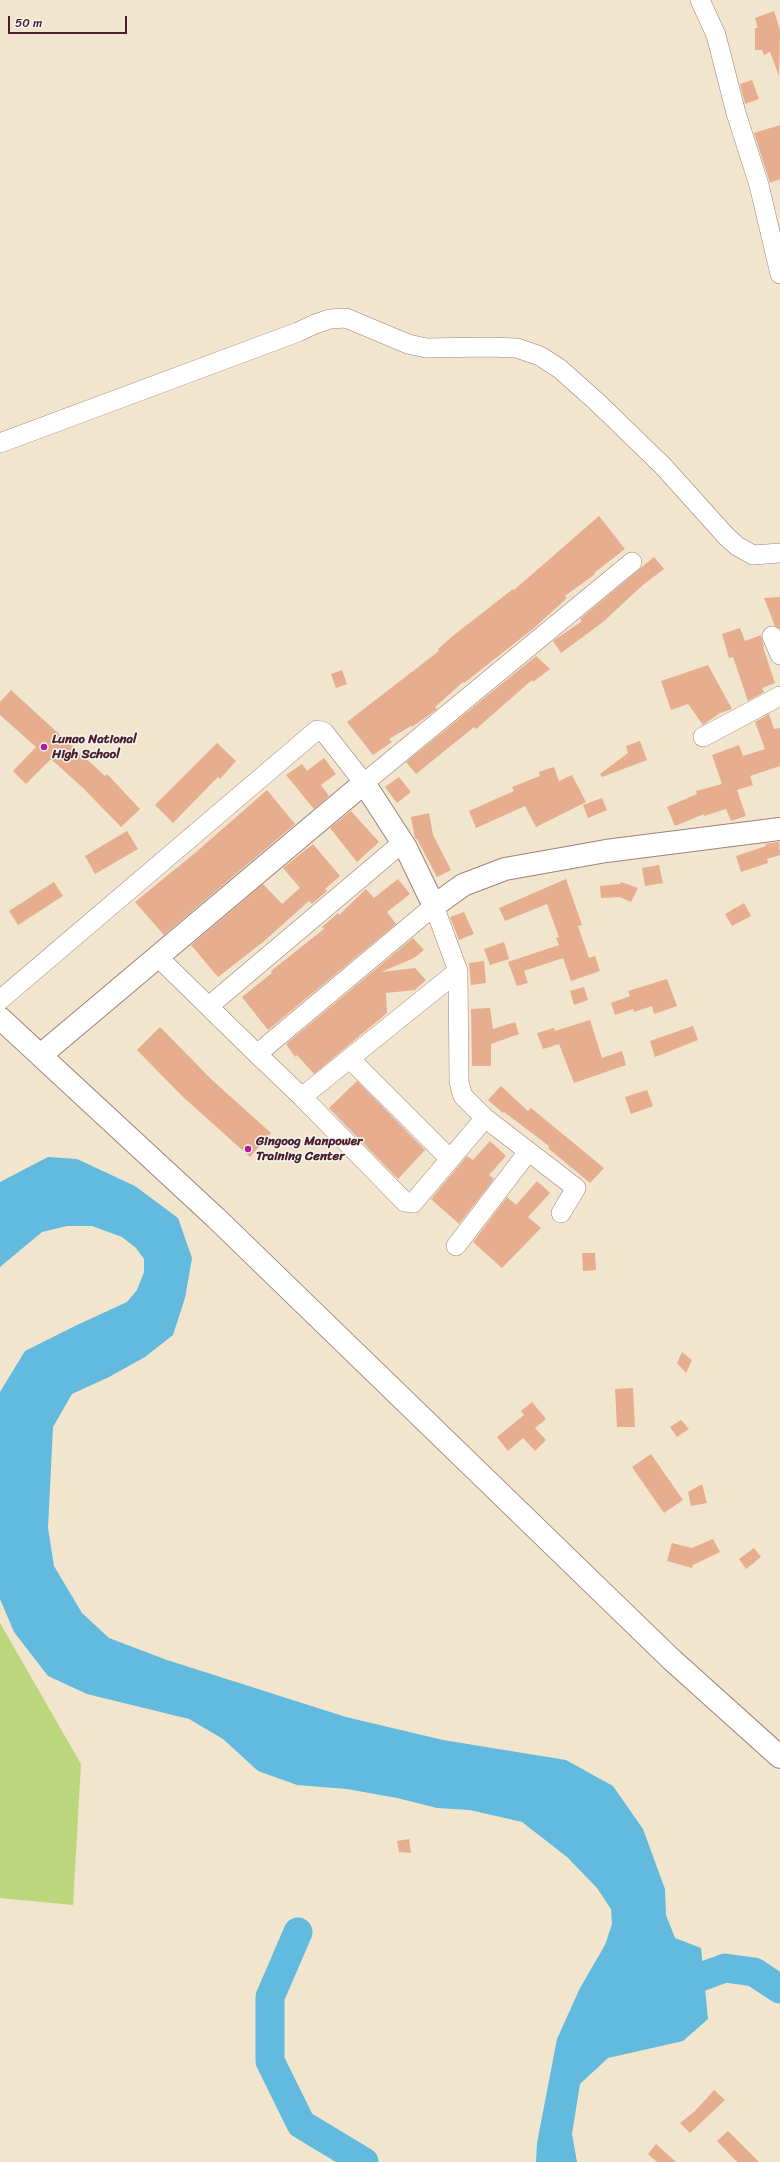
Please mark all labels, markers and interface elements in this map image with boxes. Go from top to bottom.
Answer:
scale bar [10,8,129,34]
text: 50 m [15,12,42,34]
place label: Lunao National High School [52,732,137,763]
marker: Lunao National High School [39,742,49,752]
place label: Gingoog Manpower Training Center [256,1134,362,1165]
marker: Gingoog Manpower Training Center [243,1144,253,1154]

